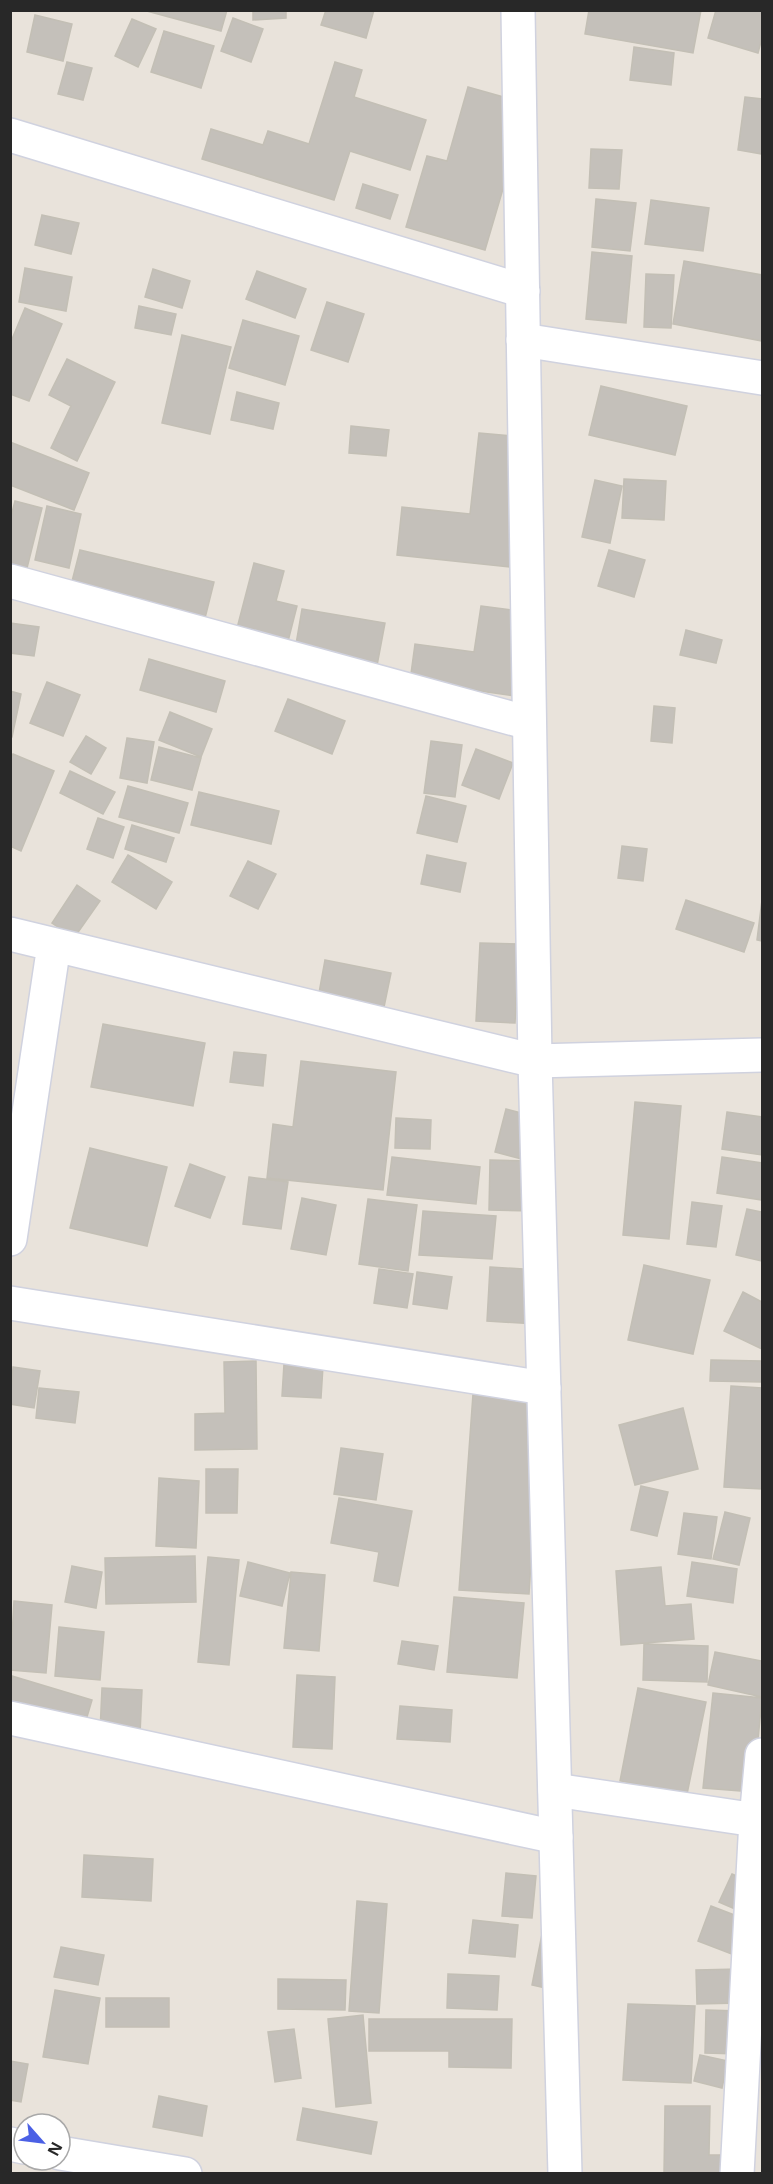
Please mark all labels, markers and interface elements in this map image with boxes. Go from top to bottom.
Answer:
north arrow [12,2112,72,2172]
text: N [42,2138,68,2160]

